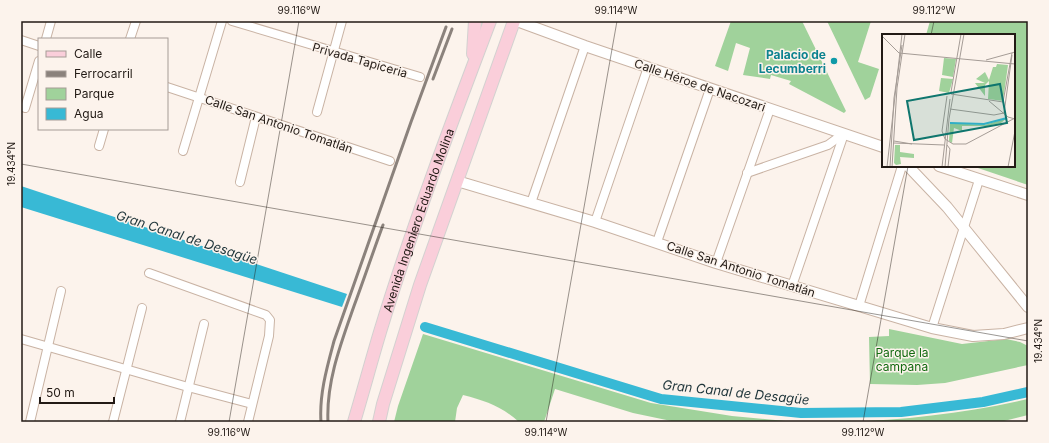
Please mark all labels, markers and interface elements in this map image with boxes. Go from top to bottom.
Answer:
text: 99.116°W [278,4,321,16]
text: 99.114°W [595,4,638,16]
text: 99.112°W [913,4,956,16]
inset map [882,34,1015,167]
legend [38,38,168,130]
street label: Privada Tapiceria [311,39,409,81]
text: Calle [74,46,102,61]
place label: Palacio de Lecumberri [759,47,826,76]
street label: Calle Héroe de Nacozari [632,55,768,115]
marker: Palacio de Lecumberri [829,56,839,66]
text: Ferrocarril [74,66,133,81]
text: Parque [74,86,114,101]
street label: Calle San Antonio Tomatlán [203,92,355,156]
text: Agua [74,106,103,121]
street label: Avenida Ingeniero Eduardo Molina [379,126,457,314]
text: 19.434°N [5,142,17,186]
water label: Gran Canal de Desagüe [114,207,260,267]
street label: Calle San Antonio Tomatlán [665,238,817,300]
text: 19.434°N [1032,319,1044,363]
park label: Parque la campana [875,345,929,374]
water label: Gran Canal de Desagüe [662,376,810,408]
scale bar [40,379,114,405]
text: 50 m [46,385,75,400]
text: 99.116°W [208,426,251,438]
text: 99.114°W [525,426,568,438]
text: 99.112°W [842,426,885,438]

